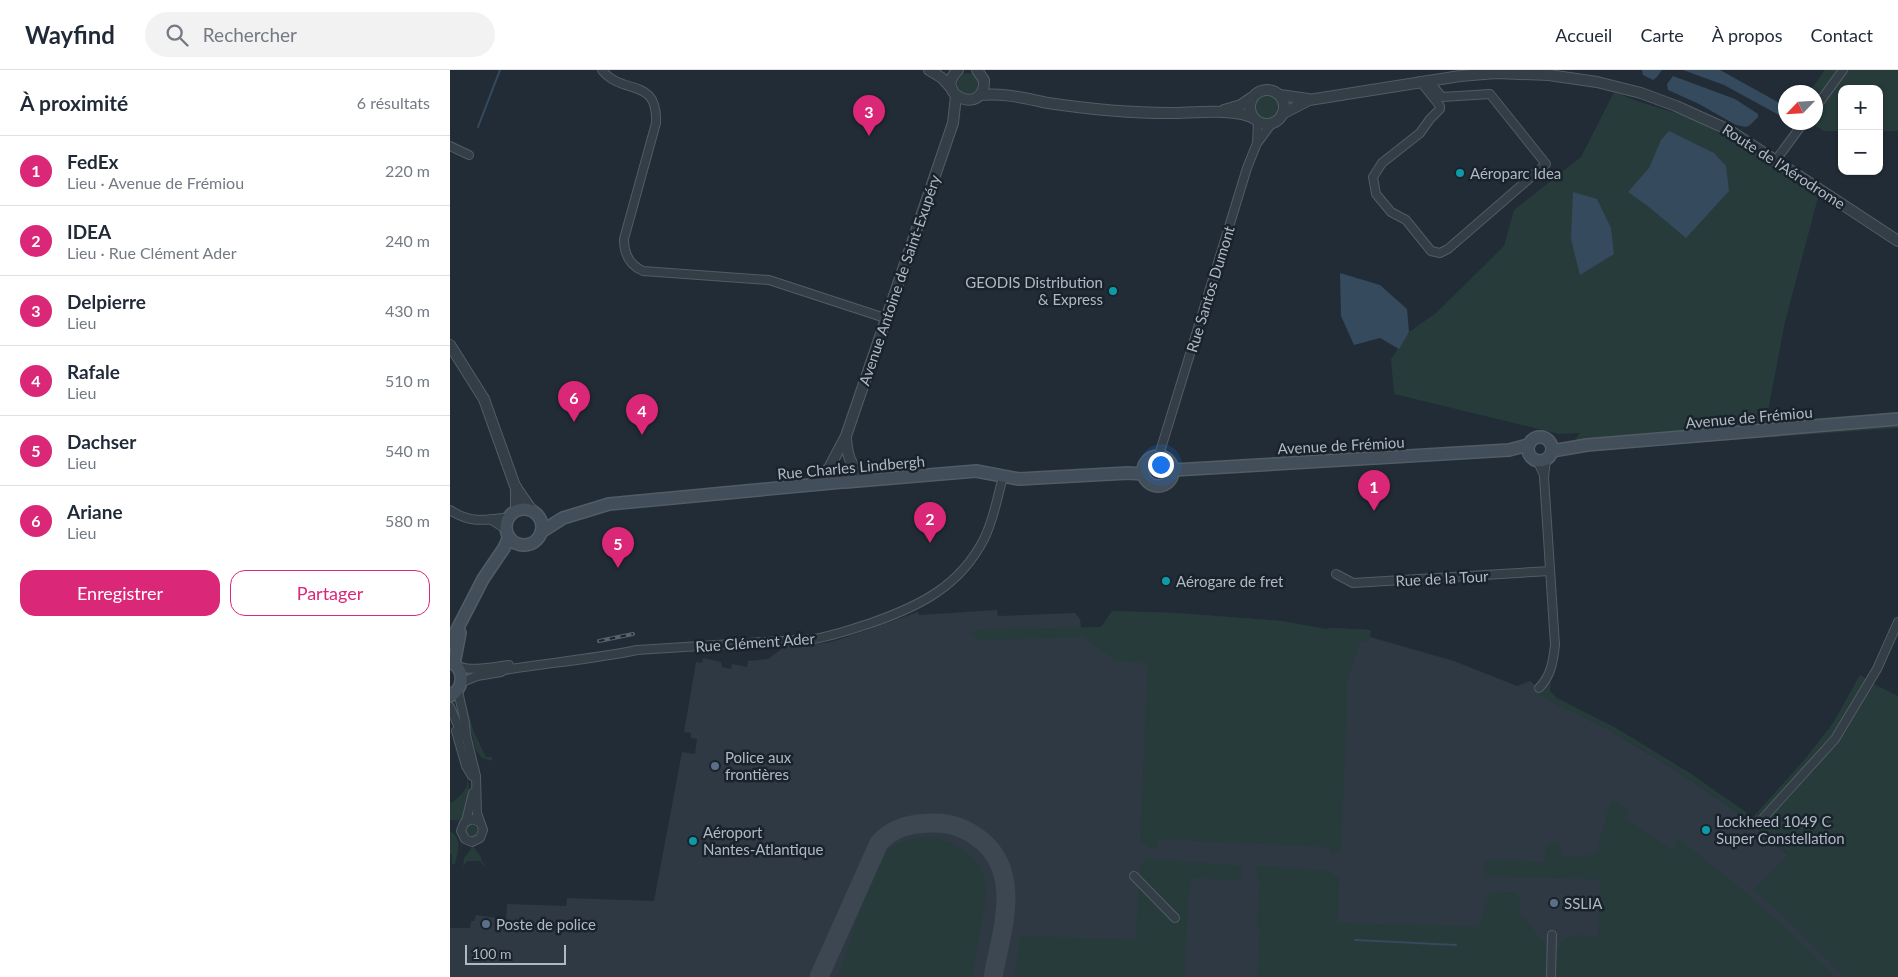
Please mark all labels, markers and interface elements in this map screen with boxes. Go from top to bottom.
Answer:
search box [145,12,495,57]
text: Wayfind [25,20,115,49]
icon: search [163,21,191,49]
text: Rechercher [203,23,297,46]
text: Accueil [1555,24,1612,46]
text: Carte [1640,24,1684,46]
text: À propos [1712,24,1783,46]
text: Contact [1811,24,1873,46]
north arrow [1778,85,1823,130]
map controls [1838,85,1883,175]
button: + [1838,85,1883,130]
text: À proximité [20,90,128,115]
text: 6 résultats [357,93,430,112]
pin: 3 [853,95,885,136]
street label: Route de l'Aérodrome [1719,120,1849,212]
button: − [1838,130,1883,175]
text: FedEx [67,150,119,173]
text: 1 [31,161,41,180]
text: 220 m [385,161,430,180]
place label: Aéroparc Idea [1470,164,1561,182]
marker: Aéroparc Idea [1454,167,1466,179]
street label: Avenue Antoine de Saint-Exupéry [854,172,944,388]
text: Lieu · Avenue de Frémiou [67,173,244,192]
text: IDEA [67,220,111,243]
street label: Rue Santos Dumont [1182,223,1238,354]
text: 2 [31,231,41,250]
text: 240 m [385,231,430,250]
text: Lieu · Rue Clément Ader [67,243,236,262]
place label: GEODIS Distribution & Express [965,273,1103,308]
marker: GEODIS Distribution & Express [1107,285,1119,297]
text: Delpierre [67,290,146,313]
text: 3 [31,301,41,320]
text: 430 m [385,301,430,320]
text: Lieu [67,313,96,332]
text: Rafale [67,360,120,383]
text: 4 [31,371,41,390]
text: 510 m [385,371,430,390]
pin: 6 [558,381,590,422]
text: Lieu [67,383,96,402]
pin: 4 [626,394,658,435]
street label: Avenue de Frémiou [1685,402,1813,432]
text: Dachser [67,430,136,453]
street label: Avenue de Frémiou [1277,433,1405,457]
text: 5 [31,441,41,460]
text: 540 m [385,441,430,460]
street label: Rue Charles Lindbergh [776,452,926,482]
your location [1148,452,1174,478]
text: Lieu [67,453,96,472]
pin: 1 [1358,470,1390,511]
text: Ariane [67,500,123,523]
pin: 2 [914,502,946,543]
text: 6 [31,511,41,530]
text: 580 m [385,511,430,530]
text: Lieu [67,523,96,542]
pin: 5 [602,527,634,568]
street label: Rue de la Tour [1395,567,1489,589]
button: Enregistrer [20,570,220,616]
button: Partager [230,570,430,616]
place label: Aérogare de fret [1176,572,1284,590]
marker: Aérogare de fret [1160,575,1172,587]
street label: Rue Clément Ader [695,629,816,655]
place label: Police aux frontières [725,748,792,783]
marker: Police aux frontières [709,760,721,772]
place label: Lockheed 1049 C Super Constellation [1716,812,1845,847]
place label: Aéroport Nantes-Atlantique [703,823,824,858]
marker: Lockheed 1049 C Super Constellation [1700,824,1712,836]
marker: Aéroport Nantes-Atlantique [687,835,699,847]
place label: SSLIA [1564,894,1603,912]
marker: SSLIA [1548,897,1560,909]
place label: Poste de police [496,915,596,933]
marker: Poste de police [480,918,492,930]
scale bar [465,942,566,965]
text: 100 m [472,945,511,962]

